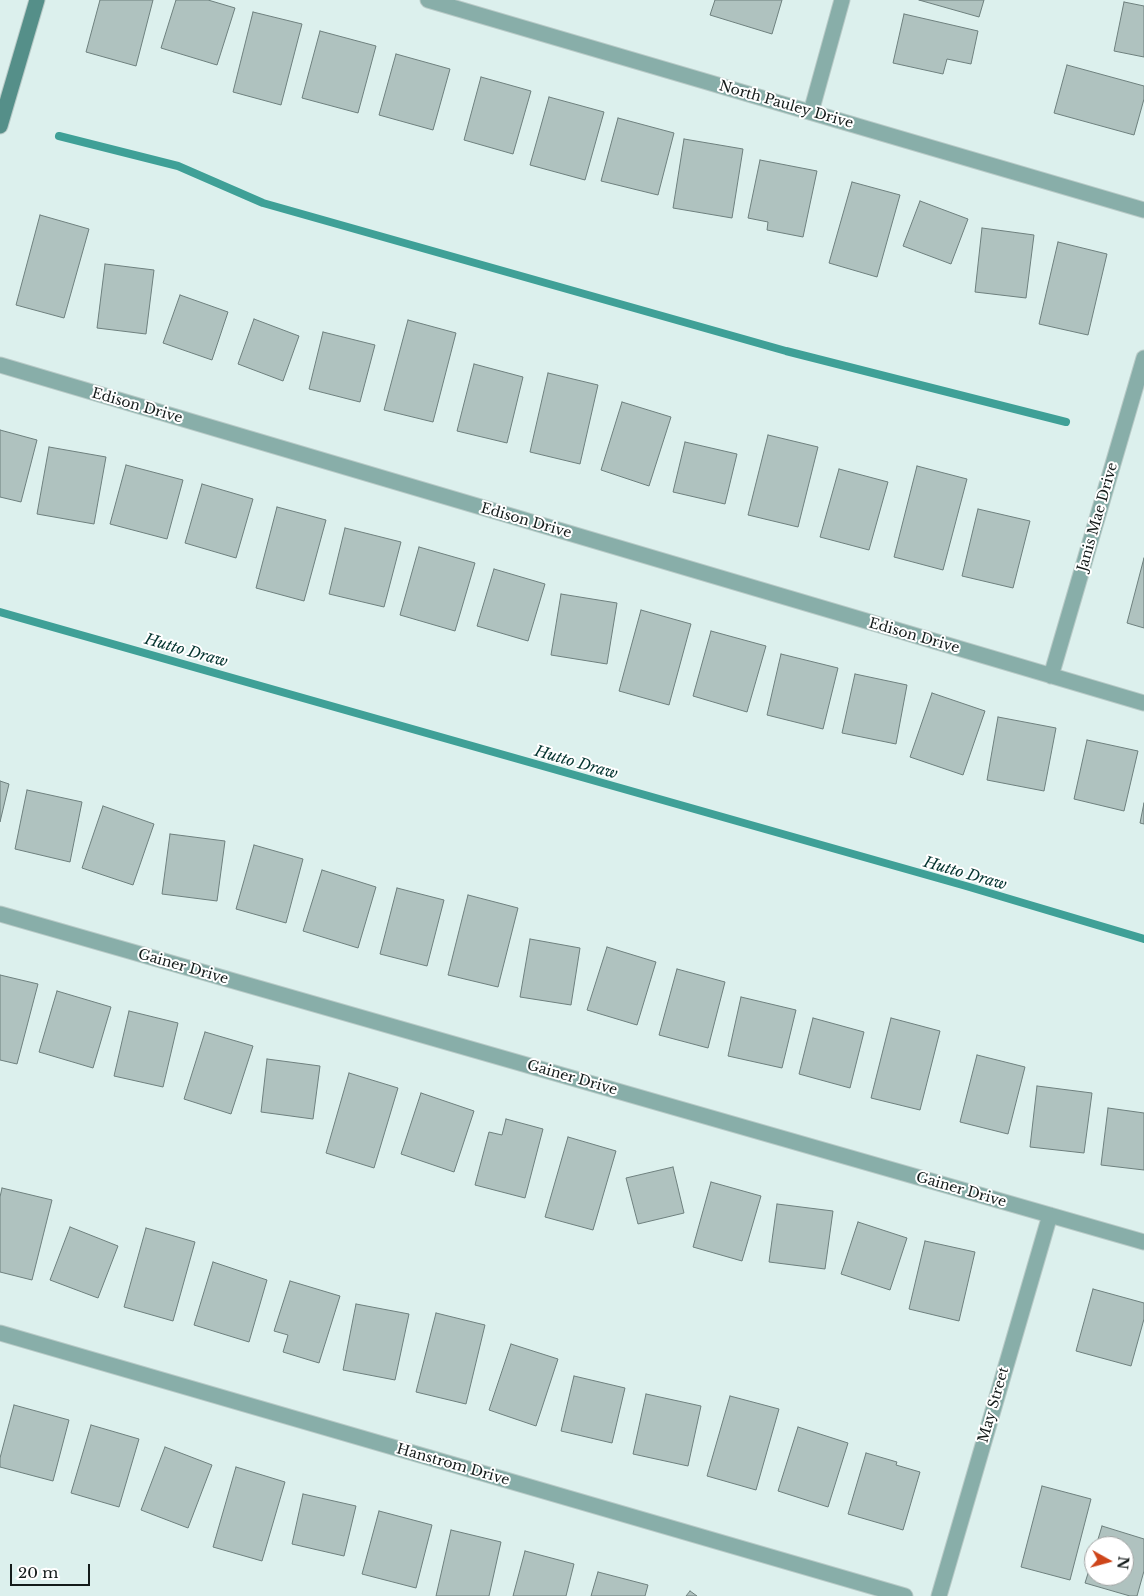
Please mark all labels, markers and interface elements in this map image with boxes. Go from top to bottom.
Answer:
street label: North Pauley Drive [717,78,855,132]
street label: Edison Drive [90,385,184,427]
street label: Janis Mae Drive [1074,461,1122,573]
street label: Edison Drive [479,500,573,542]
street label: Edison Drive [867,615,961,657]
water label: Hutto Draw [142,631,230,671]
water label: Hutto Draw [532,743,620,783]
water label: Hutto Draw [921,854,1009,894]
street label: Gainer Drive [136,946,230,988]
street label: Gainer Drive [525,1057,619,1099]
street label: Gainer Drive [914,1169,1008,1211]
street label: May Street [975,1365,1013,1445]
street label: Hanstrom Drive [395,1441,511,1489]
north arrow [1084,1536,1134,1586]
scale bar [12,1554,92,1586]
text: N [1113,1555,1133,1570]
text: 20 m [18,1563,58,1582]

